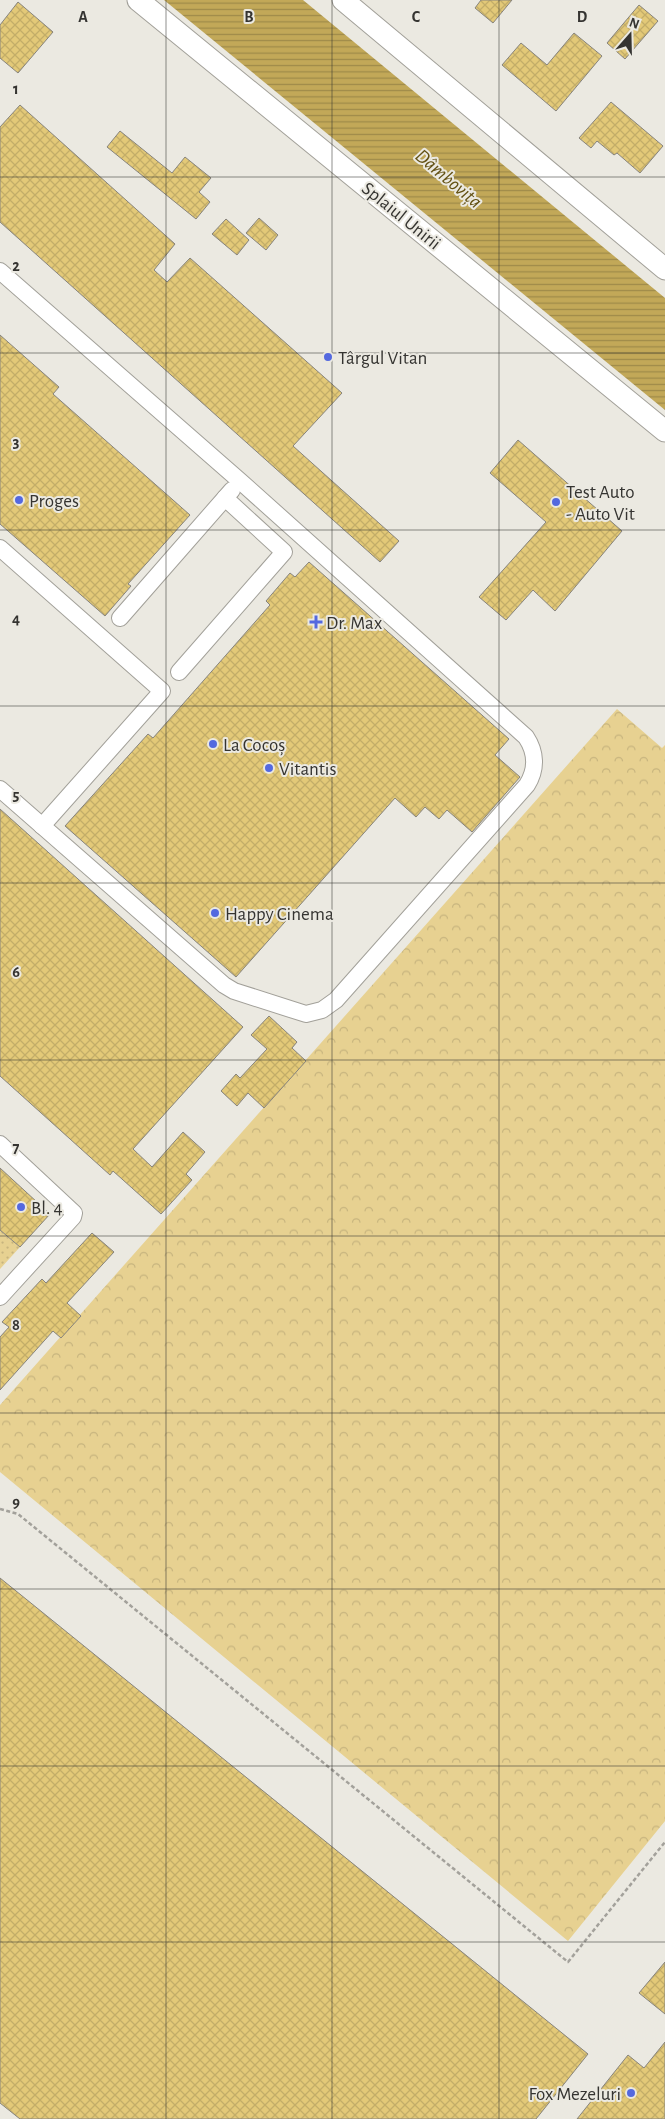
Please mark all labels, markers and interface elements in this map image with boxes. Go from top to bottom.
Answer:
text: A [78,9,88,25]
text: B [244,9,254,25]
text: C [412,9,421,25]
text: D [577,9,588,25]
north arrow [605,10,655,60]
text: N [627,15,641,32]
text: 1 [13,81,19,97]
water label: Dâmbovița [411,145,485,213]
street label: Splaiul Unirii [358,179,444,254]
text: 2 [12,258,20,274]
place label: Târgul Vitan [338,349,427,368]
marker: Târgul Vitan [322,351,334,363]
text: 3 [13,434,20,450]
place label: Test Auto - Auto Vit [566,483,635,524]
place label: Proges [29,492,79,511]
marker: Proges [13,494,25,506]
marker: Test Auto - Auto Vit [550,496,562,508]
text: 4 [12,611,20,627]
place label: Dr. Max [326,614,382,633]
marker: Dr. Max [310,616,322,628]
place label: La Cocoș [223,736,285,756]
marker: La Cocoș [207,738,219,750]
place label: Vitantis [279,760,336,779]
marker: Vitantis [263,762,275,774]
text: 5 [13,787,20,803]
place label: Happy Cinema [225,905,334,924]
marker: Happy Cinema [209,907,221,919]
text: 6 [12,964,20,980]
text: 7 [13,1140,20,1156]
place label: Bl. 4 [31,1199,63,1218]
marker: Bl. 4 [15,1201,27,1213]
text: 8 [12,1317,20,1333]
text: 9 [12,1494,20,1510]
place label: Fox Mezeluri [528,2085,621,2104]
marker: Fox Mezeluri [625,2087,637,2099]

